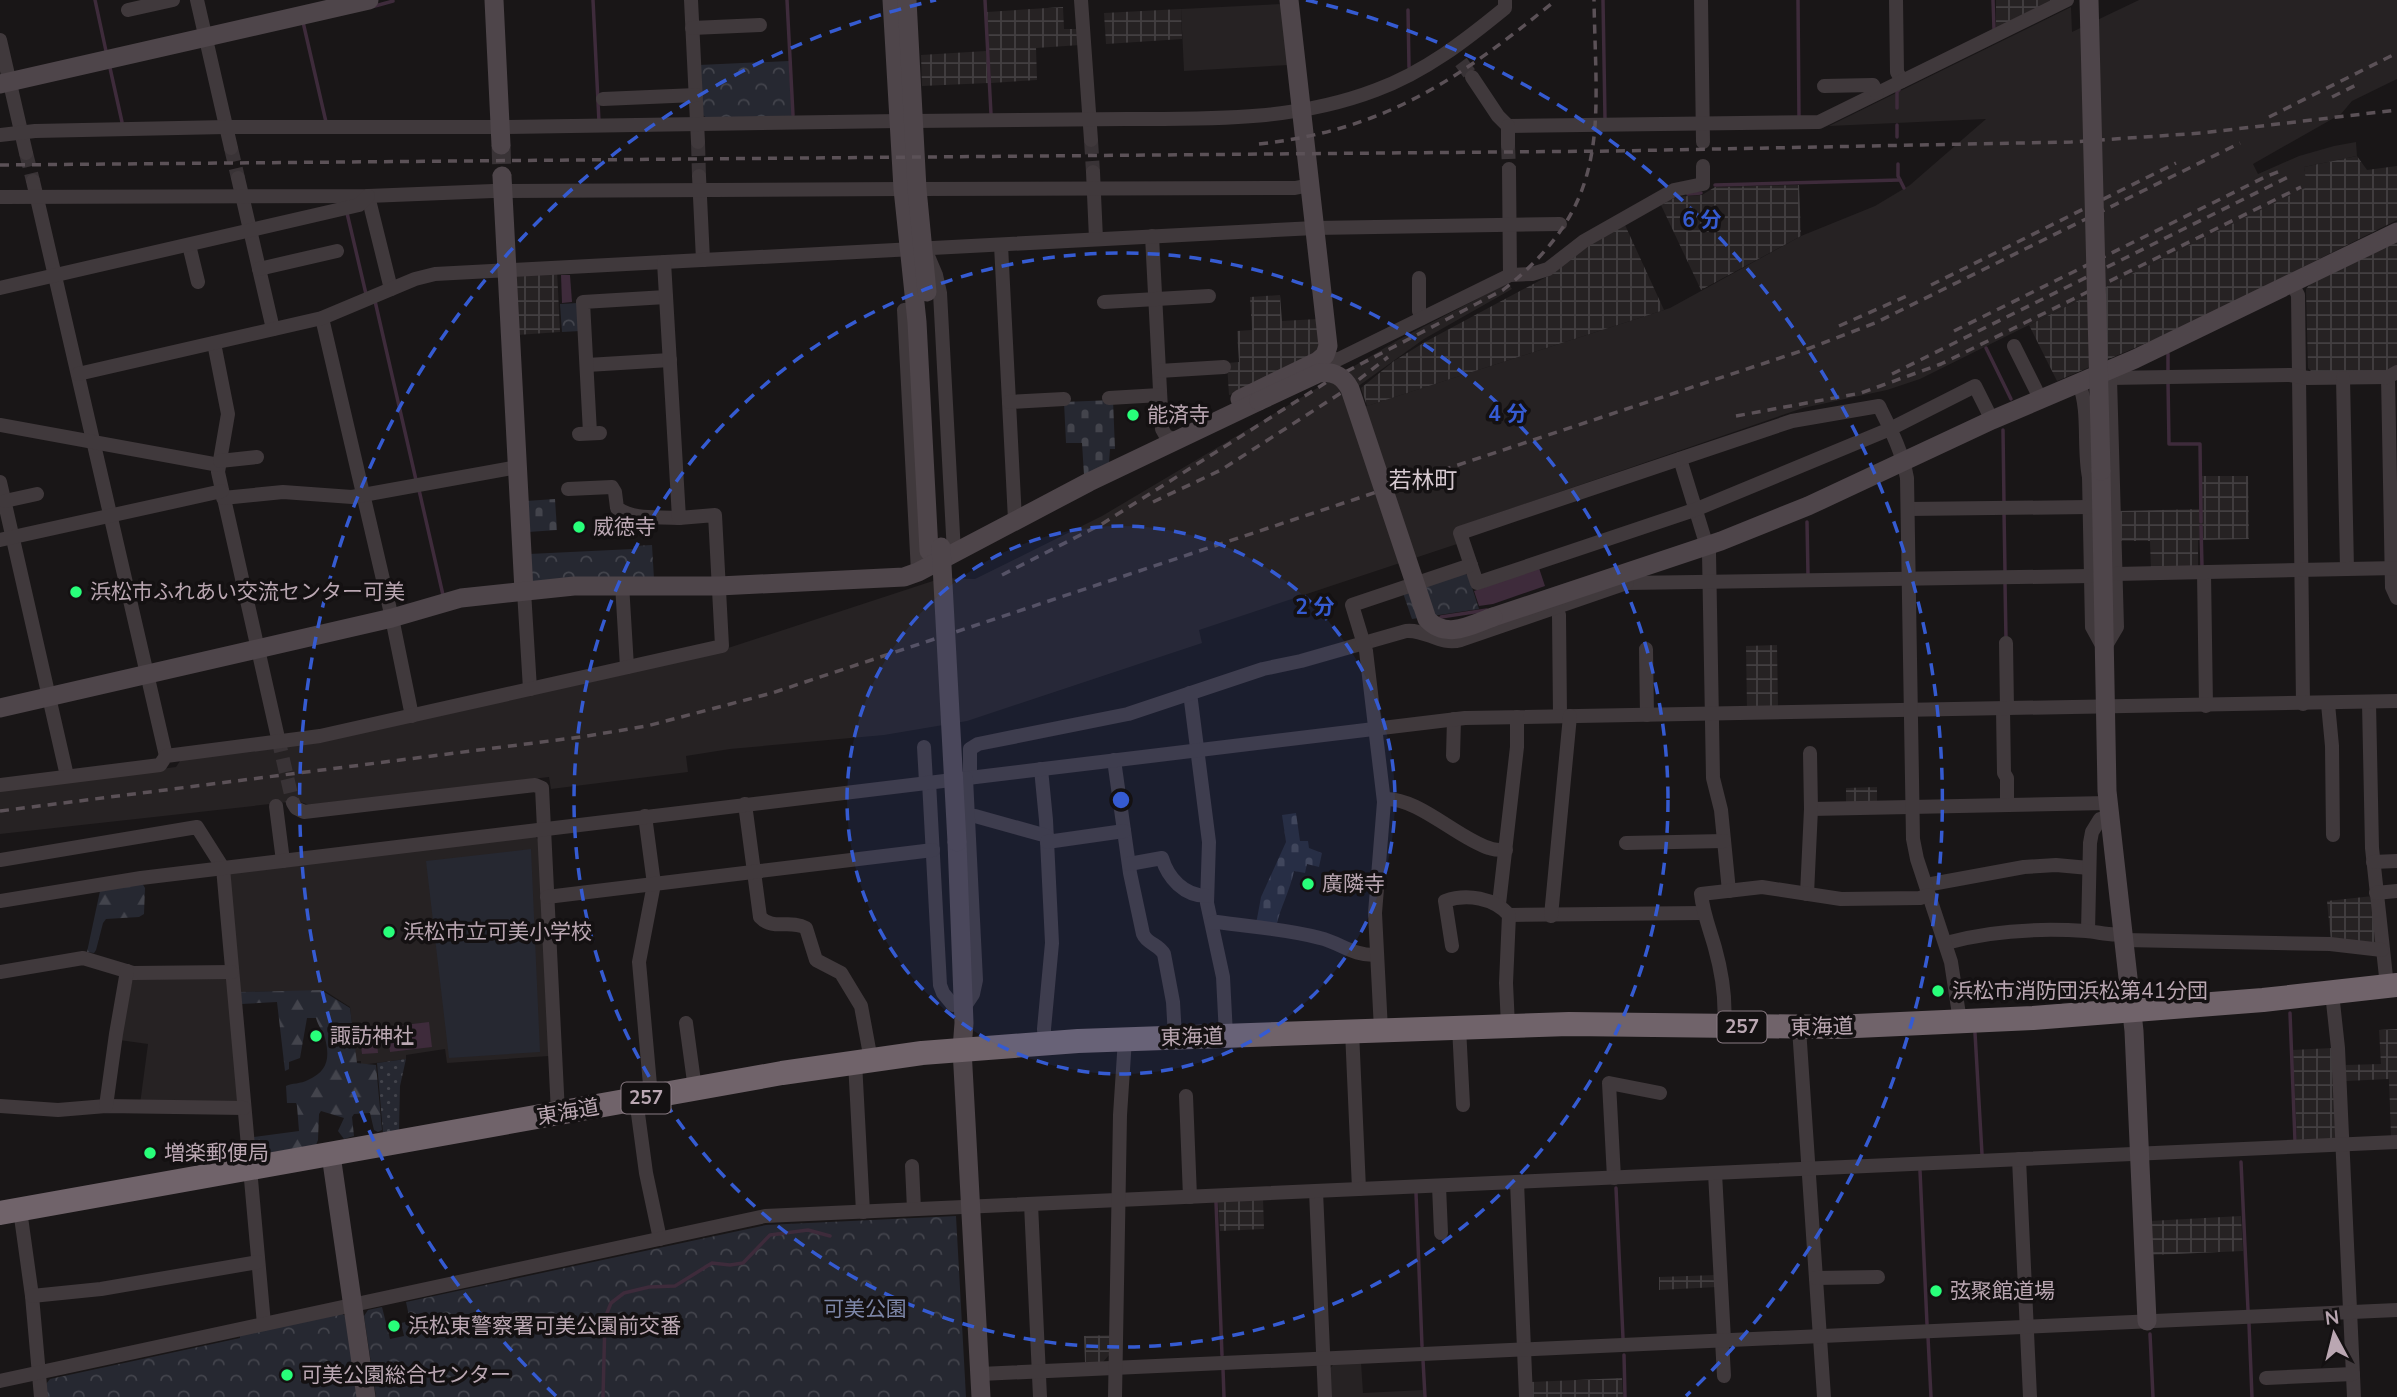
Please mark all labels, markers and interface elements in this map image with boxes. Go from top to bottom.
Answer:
text: 6 分 [1682,206,1722,234]
text: 4 分 [1488,400,1528,428]
place label: 能済寺 [1147,401,1210,429]
marker: 能済寺 [1125,407,1141,423]
district label: 若林町 [1389,465,1458,496]
place label: 威徳寺 [593,513,656,541]
marker: 威徳寺 [571,519,587,535]
place label: 浜松市ふれあい交流センター可美 [90,578,405,606]
marker: 浜松市ふれあい交流センター可美 [68,584,84,600]
text: 2 分 [1295,593,1335,621]
centre of rings [1109,788,1133,812]
place label: 廣隣寺 [1322,870,1385,898]
marker: 廣隣寺 [1300,876,1316,892]
place label: 浜松市立可美小学校 [403,918,592,946]
marker: 浜松市立可美小学校 [381,924,397,940]
place label: 浜松市消防団浜松第41分団 [1952,977,2208,1005]
marker: 浜松市消防団浜松第41分団 [1930,983,1946,999]
road number: 257 [1718,1012,1766,1042]
street label: 東海道 [1790,1012,1854,1042]
place label: 諏訪神社 [330,1022,414,1050]
street label: 東海道 [1160,1022,1224,1052]
marker: 諏訪神社 [308,1028,324,1044]
road number: 257 [622,1082,670,1114]
street label: 東海道 [535,1093,601,1131]
place label: 増楽郵便局 [164,1139,269,1167]
marker: 増楽郵便局 [142,1145,158,1161]
place label: 弦聚館道場 [1950,1277,2055,1305]
marker: 弦聚館道場 [1928,1283,1944,1299]
park label: 可美公園 [823,1295,907,1323]
north arrow [2299,1299,2369,1369]
text: N [2323,1304,2341,1332]
place label: 浜松東警察署可美公園前交番 [408,1312,681,1340]
marker: 浜松東警察署可美公園前交番 [386,1318,402,1334]
place label: 可美公園総合センター [301,1361,511,1389]
marker: 可美公園総合センター [279,1367,295,1383]

